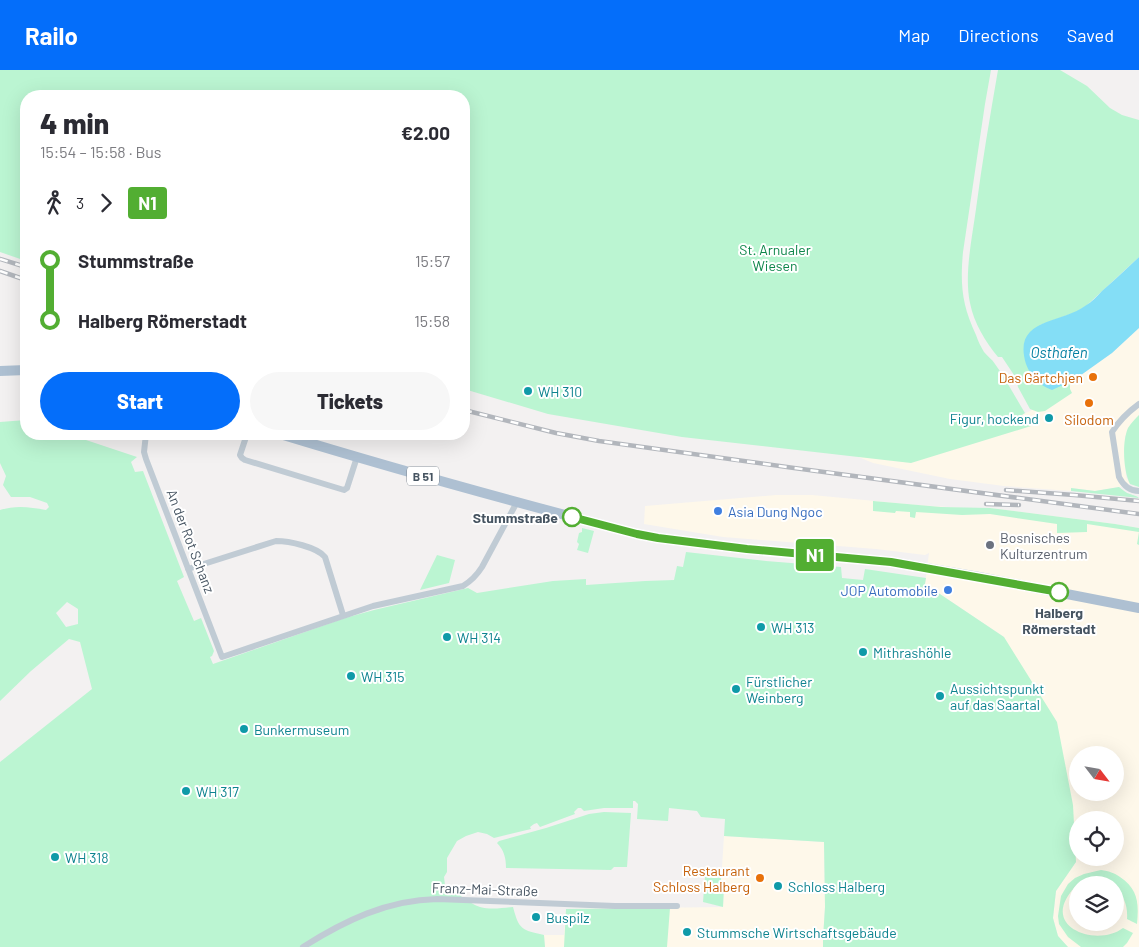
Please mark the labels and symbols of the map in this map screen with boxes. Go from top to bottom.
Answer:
park label: St. Arnualer Wiesen [739,241,811,274]
water label: Osthafen [1030,343,1088,361]
place label: Das Gärtchjen [999,369,1083,386]
marker: Das Gärtchjen [1087,371,1099,383]
place label: WH 310 [538,383,582,400]
marker: WH 310 [522,385,534,397]
marker: Silodom [1083,397,1095,409]
place label: Figur, hockend [950,410,1039,427]
place label: Silodom [1064,411,1114,428]
marker: Figur, hockend [1043,412,1055,424]
road number: B 51 [407,466,439,486]
street label: An der Rot Schanz [163,487,219,595]
place label: Asia Dung Ngoc [728,503,822,520]
marker: Asia Dung Ngoc [712,505,724,517]
marker: Stummstraße [562,507,582,527]
place label: Stummstraße [473,509,558,526]
place label: Bosnisches Kulturzentrum [1000,529,1088,562]
line badge: N1 [792,539,838,571]
marker: Bosnisches Kulturzentrum [984,539,996,551]
place label: JOP Automobile [841,582,938,599]
marker: Halberg Römerstadt [1049,582,1069,602]
marker: JOP Automobile [942,584,954,596]
place label: Halberg Römerstadt [1022,604,1096,637]
place label: WH 313 [771,619,814,636]
marker: WH 313 [755,621,767,633]
place label: WH 314 [457,629,501,646]
marker: WH 314 [441,631,453,643]
place label: Mithrashöhle [873,644,951,661]
marker: Mithrashöhle [857,646,869,658]
place label: WH 315 [361,668,404,685]
marker: WH 315 [345,670,357,682]
place label: Fürstlicher Weinberg [746,673,812,706]
place label: Aussichtspunkt auf das Saartal [950,680,1044,713]
marker: Fürstlicher Weinberg [730,683,742,695]
marker: Aussichtspunkt auf das Saartal [934,690,946,702]
place label: Bunkermuseum [254,721,349,738]
marker: Bunkermuseum [238,723,250,735]
north arrow [1069,746,1124,801]
place label: WH 317 [196,783,239,800]
marker: WH 317 [180,785,192,797]
place label: WH 318 [65,849,109,866]
marker: WH 318 [49,851,61,863]
place label: Restaurant Schloss Halberg [653,862,750,895]
marker: Restaurant Schloss Halberg [754,872,766,884]
place label: Schloss Halberg [788,878,885,895]
street label: Franz-Mai-Straße [432,879,538,899]
marker: Schloss Halberg [772,880,784,892]
place label: Buspilz [546,909,590,926]
marker: Buspilz [530,911,542,923]
place label: Stummsche Wirtschaftsgebäude [697,924,897,941]
marker: Stummsche Wirtschaftsgebäude [681,926,693,938]

